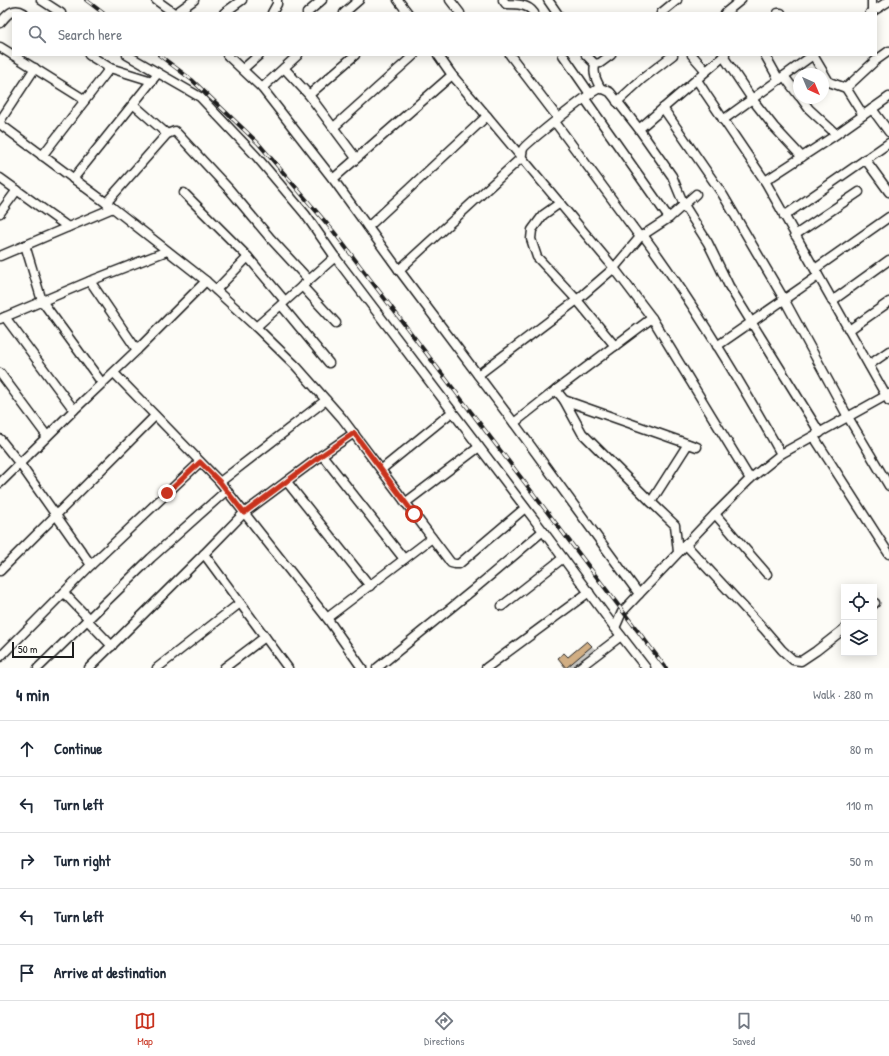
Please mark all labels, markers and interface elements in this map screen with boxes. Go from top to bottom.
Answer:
search box [12,12,877,56]
icon: search [26,23,48,45]
text: Search here [58,24,122,45]
north arrow [793,68,829,104]
route end [158,484,176,502]
route start [405,505,423,523]
map controls [841,584,877,656]
button: locate [841,584,877,620]
button: layers [841,620,877,656]
scale bar [12,640,74,659]
text: 50 m [18,642,38,656]
text: 4 min [16,683,49,706]
text: Walk · 280 m [813,685,873,703]
icon: ahead [16,738,38,760]
text: Continue [54,738,102,759]
text: 80 m [850,740,873,758]
icon: left [16,794,38,816]
text: Turn left [54,794,104,815]
text: 110 m [846,796,873,814]
icon: right [16,850,38,872]
text: Turn right [54,850,110,871]
text: 50 m [850,852,873,870]
icon: left [16,906,38,928]
text: Turn left [54,906,104,927]
text: 40 m [850,908,873,926]
icon: arrive [16,962,38,984]
text: Arrive at destination [54,962,166,983]
tab: Map [134,1010,156,1048]
tab: Directions [424,1010,465,1048]
tab: Saved [733,1010,755,1048]

